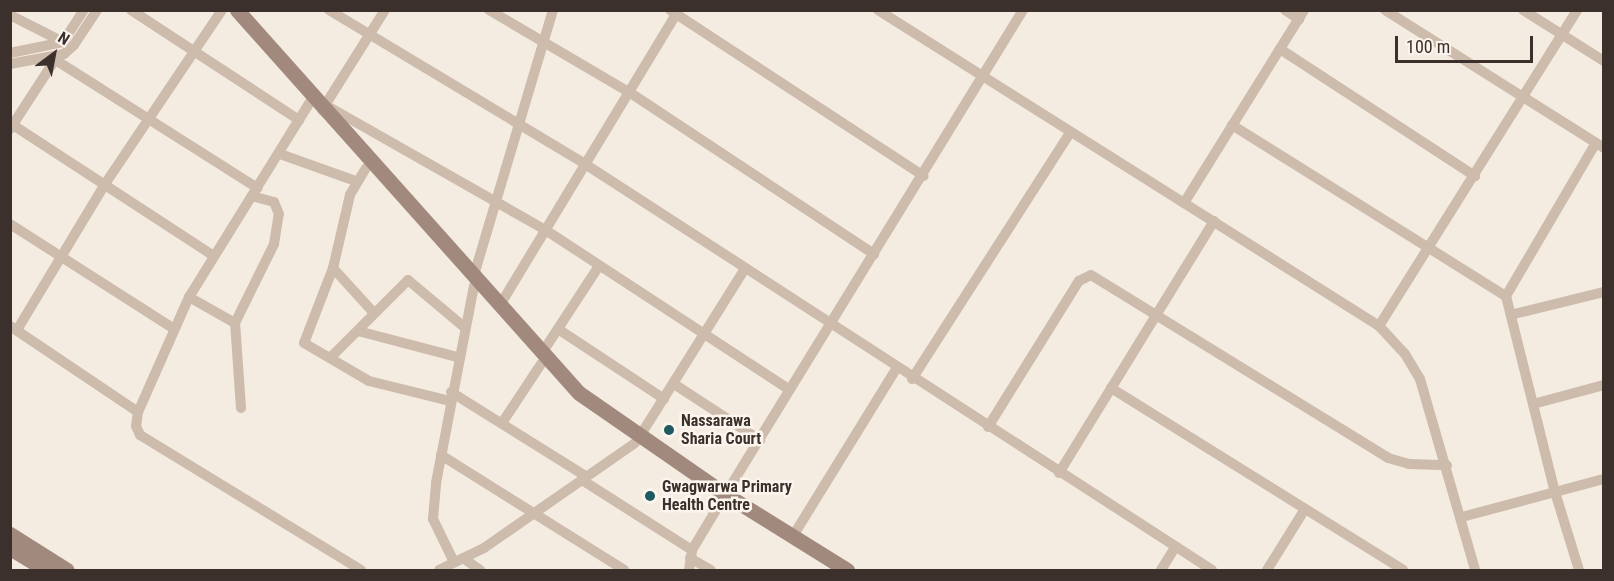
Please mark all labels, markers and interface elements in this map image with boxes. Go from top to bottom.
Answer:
north arrow [24,24,84,84]
scale bar [1398,24,1536,62]
text: N [55,28,73,49]
text: 100 m [1406,36,1450,57]
place label: Nassarawa Sharia Court [681,411,761,449]
marker: Nassarawa Sharia Court [662,423,676,437]
place label: Gwagwarwa Primary Health Centre [662,477,792,515]
marker: Gwagwarwa Primary Health Centre [643,489,657,503]

